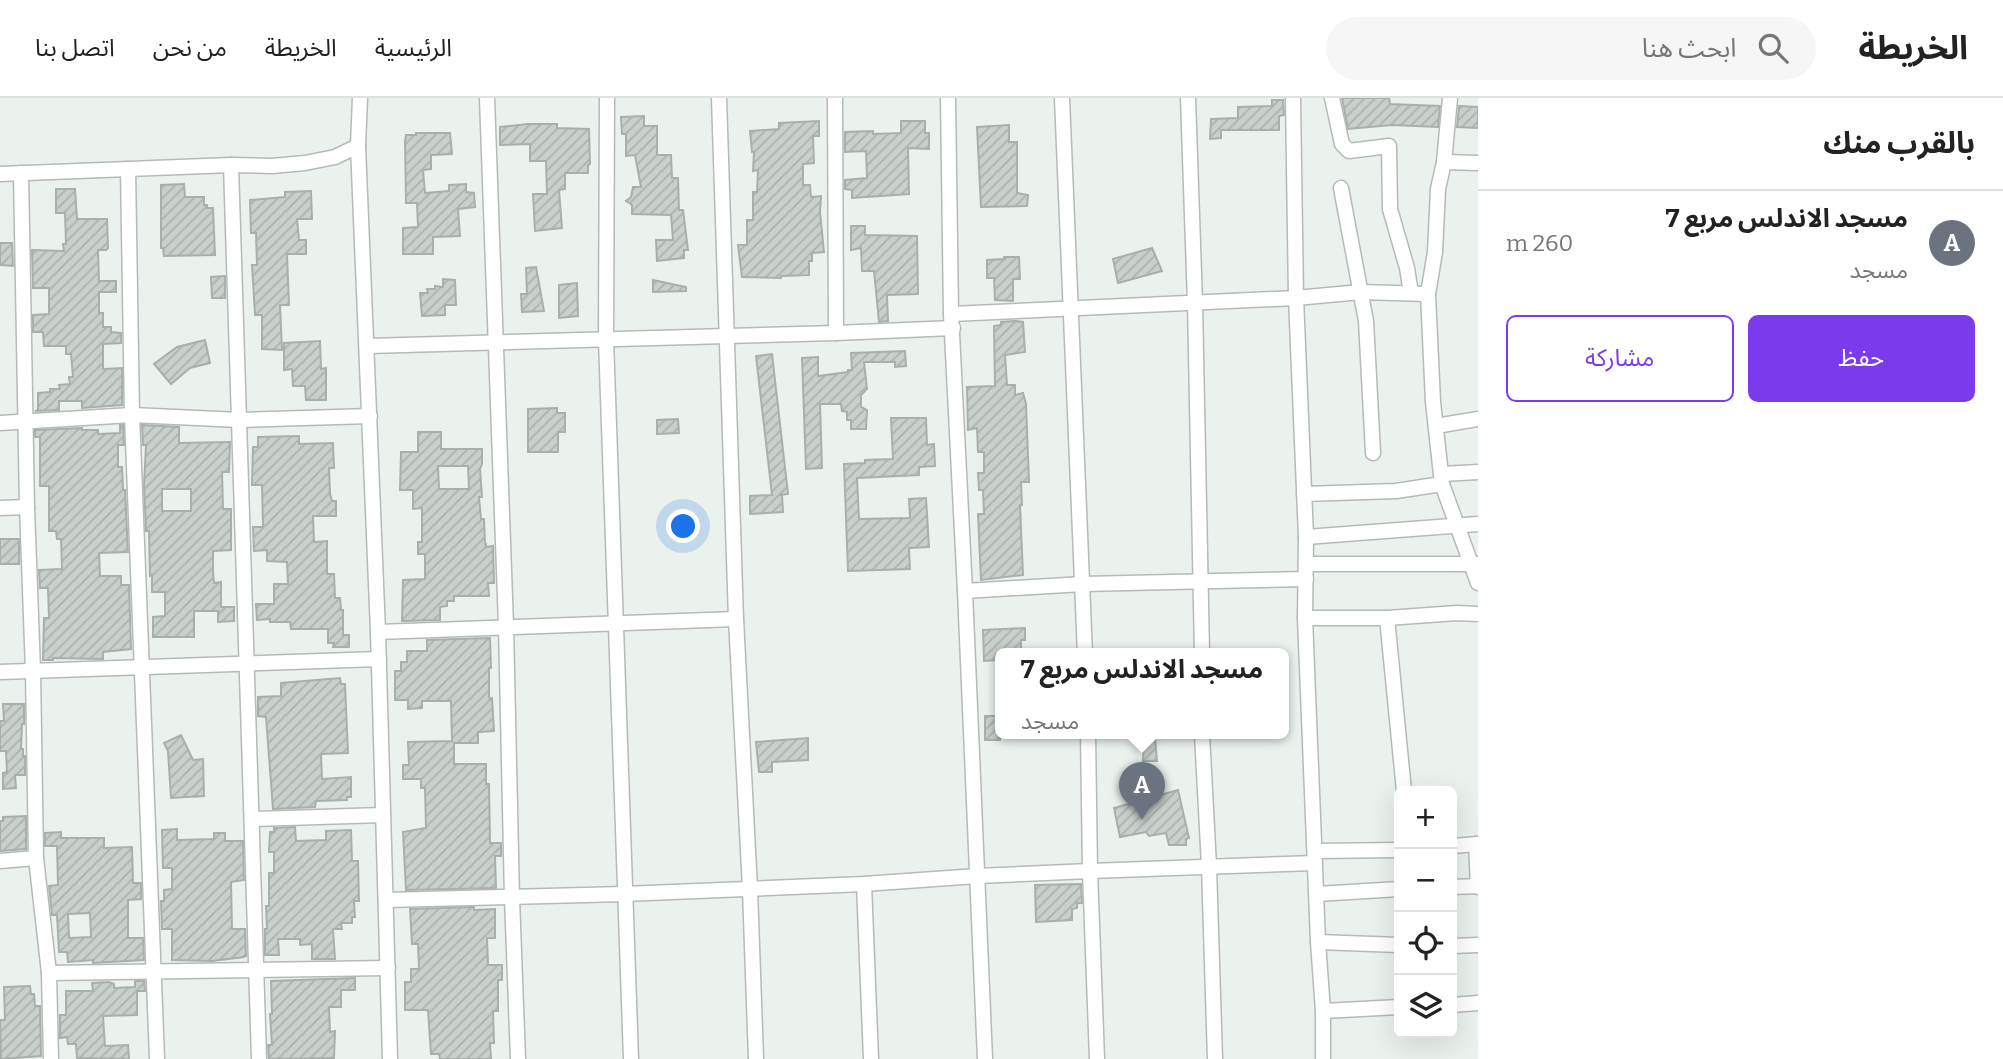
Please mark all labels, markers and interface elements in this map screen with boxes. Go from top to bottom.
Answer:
search box [1326,17,1816,80]
text: الخريطة [1858,28,1968,68]
icon: search [1754,29,1792,67]
text: ابحث هنا [1642,33,1736,64]
text: اتصل بنا [35,34,115,62]
text: من نحن [153,34,227,62]
text: الخريطة [265,34,337,62]
text: الرئيسية [375,34,452,62]
text: بالقرب منك [1823,125,1975,161]
text: مسجد الاندلس مربع 7 [1666,203,1908,234]
text: 260 m [1506,229,1573,257]
text: A [1944,229,1960,257]
text: مسجد [1849,256,1908,284]
button: مشاركة [1506,315,1734,402]
button: حفظ [1748,315,1975,402]
your location [666,509,700,543]
popup [995,648,1289,739]
text: مسجد الاندلس مربع 7 [1021,654,1263,685]
text: مسجد [1021,707,1079,735]
pin: A [1119,762,1165,820]
map controls [1394,786,1457,1038]
button: + [1394,786,1457,849]
button: − [1394,849,1457,912]
button: locate [1394,912,1457,975]
button: layers [1394,975,1457,1038]

